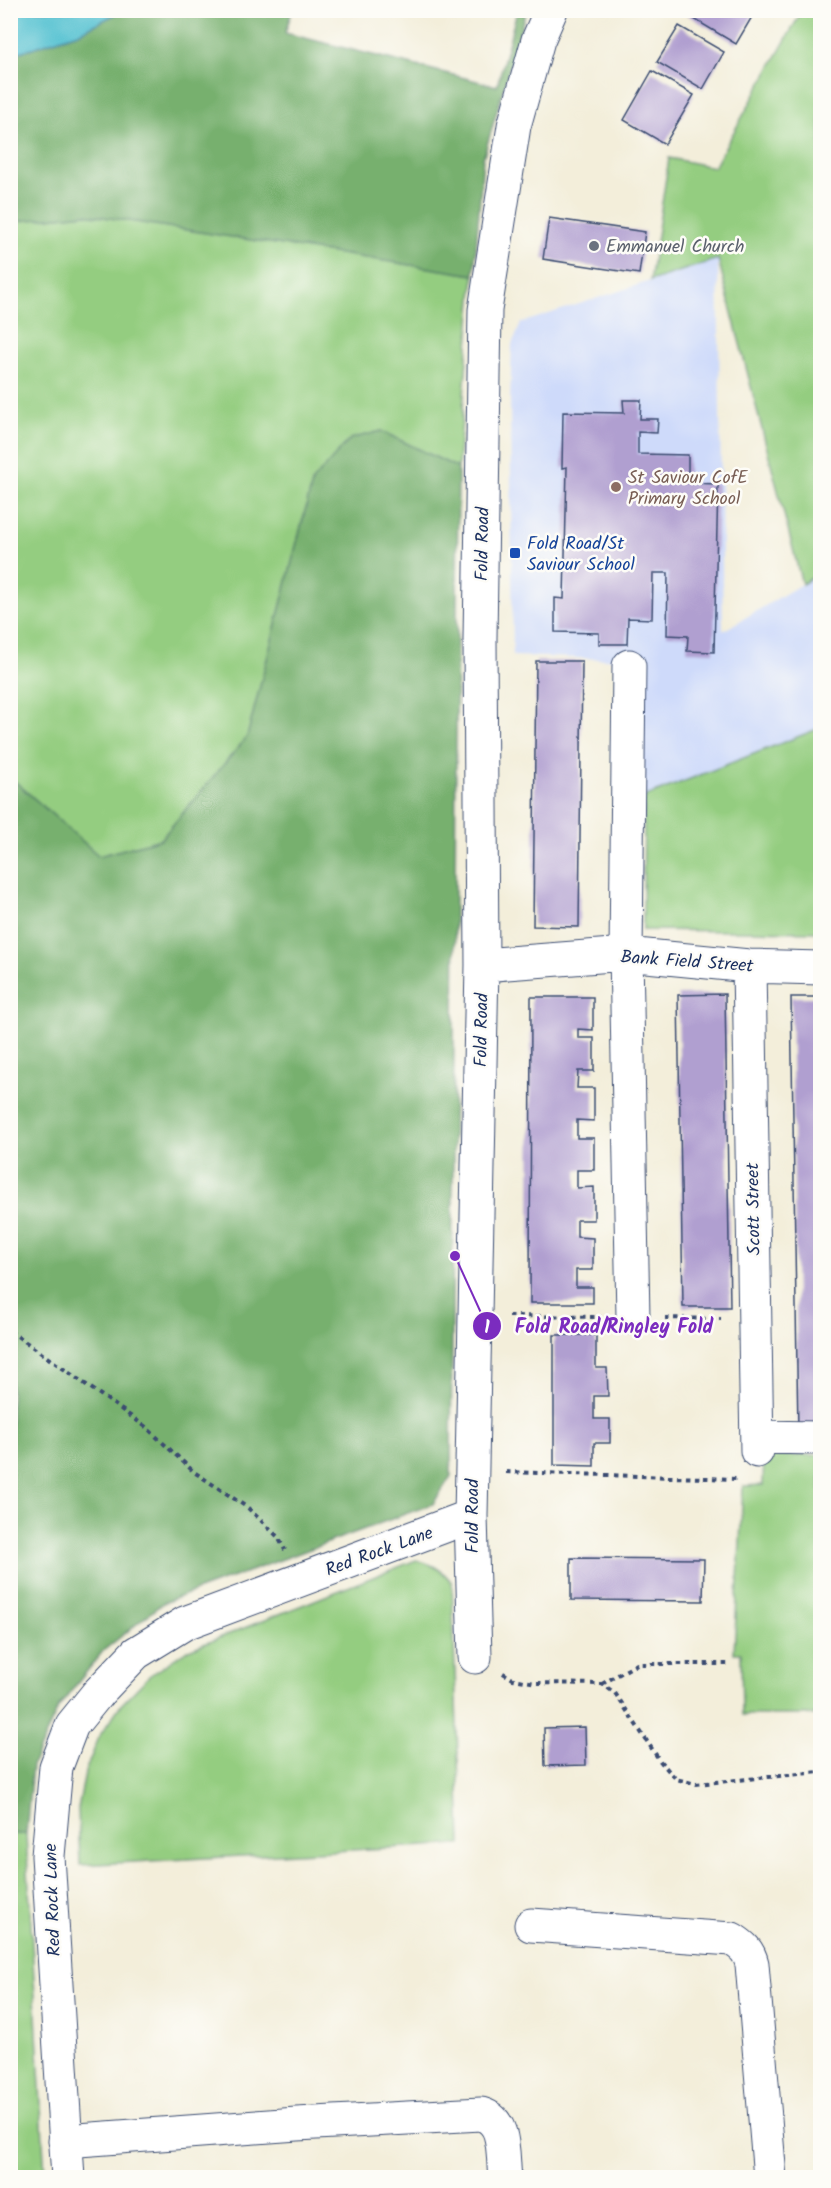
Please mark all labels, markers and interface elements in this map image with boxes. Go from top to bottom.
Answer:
place label: Emmanuel Church [606,233,744,262]
marker: Emmanuel Church [587,239,601,253]
place label: St Saviour CofE Primary School [628,464,748,514]
marker: St Saviour CofE Primary School [609,480,623,494]
street label: Fold Road [468,506,499,581]
place label: Fold Road/St Saviour School [527,530,635,580]
marker: Fold Road/St Saviour School [508,546,522,560]
street label: Bank Field Street [619,943,755,982]
street label: Fold Road [467,992,498,1067]
street label: Scott Street [739,1161,770,1255]
callout: Fold Road/Ringley Fold [472,1307,725,1345]
text: Fold Road/Ringley Fold [515,1312,715,1344]
text: 1 [484,1314,490,1343]
street label: Fold Road [459,1478,488,1553]
street label: Red Rock Lane [321,1519,438,1585]
street label: Red Rock Lane [37,1843,70,1957]

